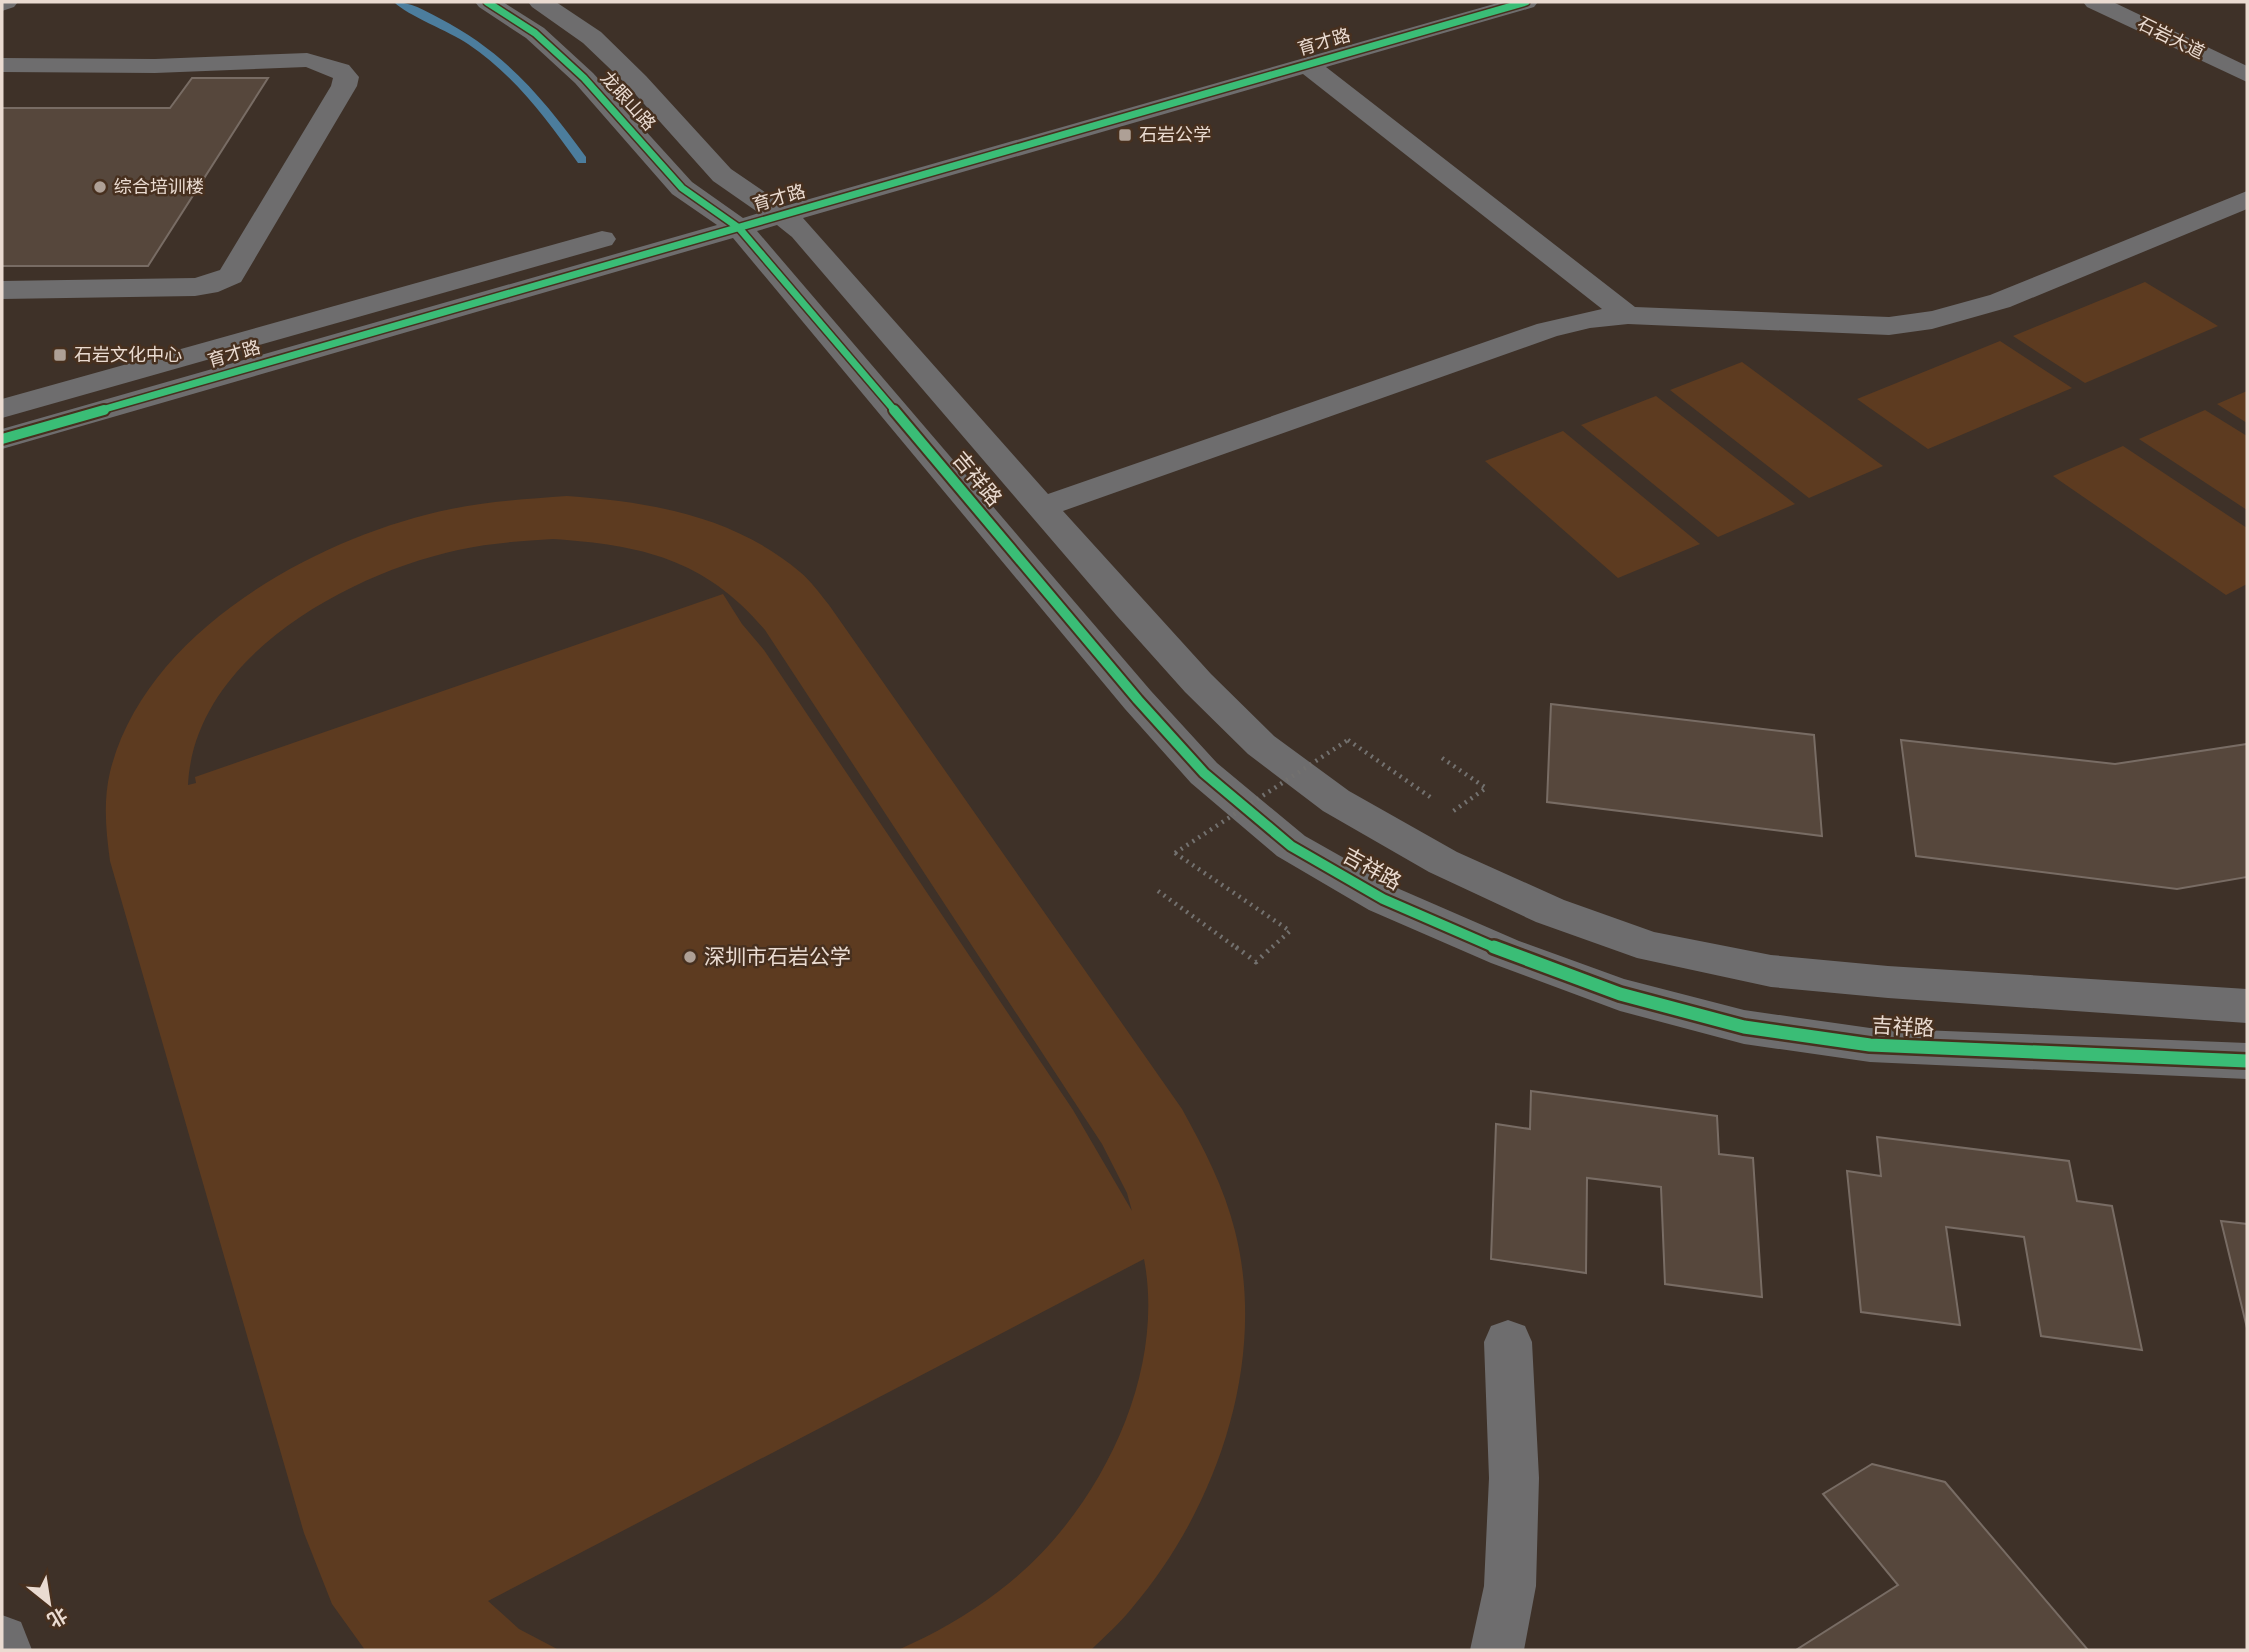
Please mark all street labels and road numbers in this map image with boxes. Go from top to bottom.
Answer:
street label: 石岩大道 [2134,12,2208,64]
street label: 育才路 [1295,24,1353,60]
street label: 龙眼山路 [596,67,660,135]
street label: 育才路 [750,180,808,216]
street label: 育才路 [205,336,263,372]
street label: 吉祥路 [948,447,1007,511]
street label: 吉祥路 [1339,842,1406,895]
street label: 吉祥路 [1871,1012,1935,1041]

